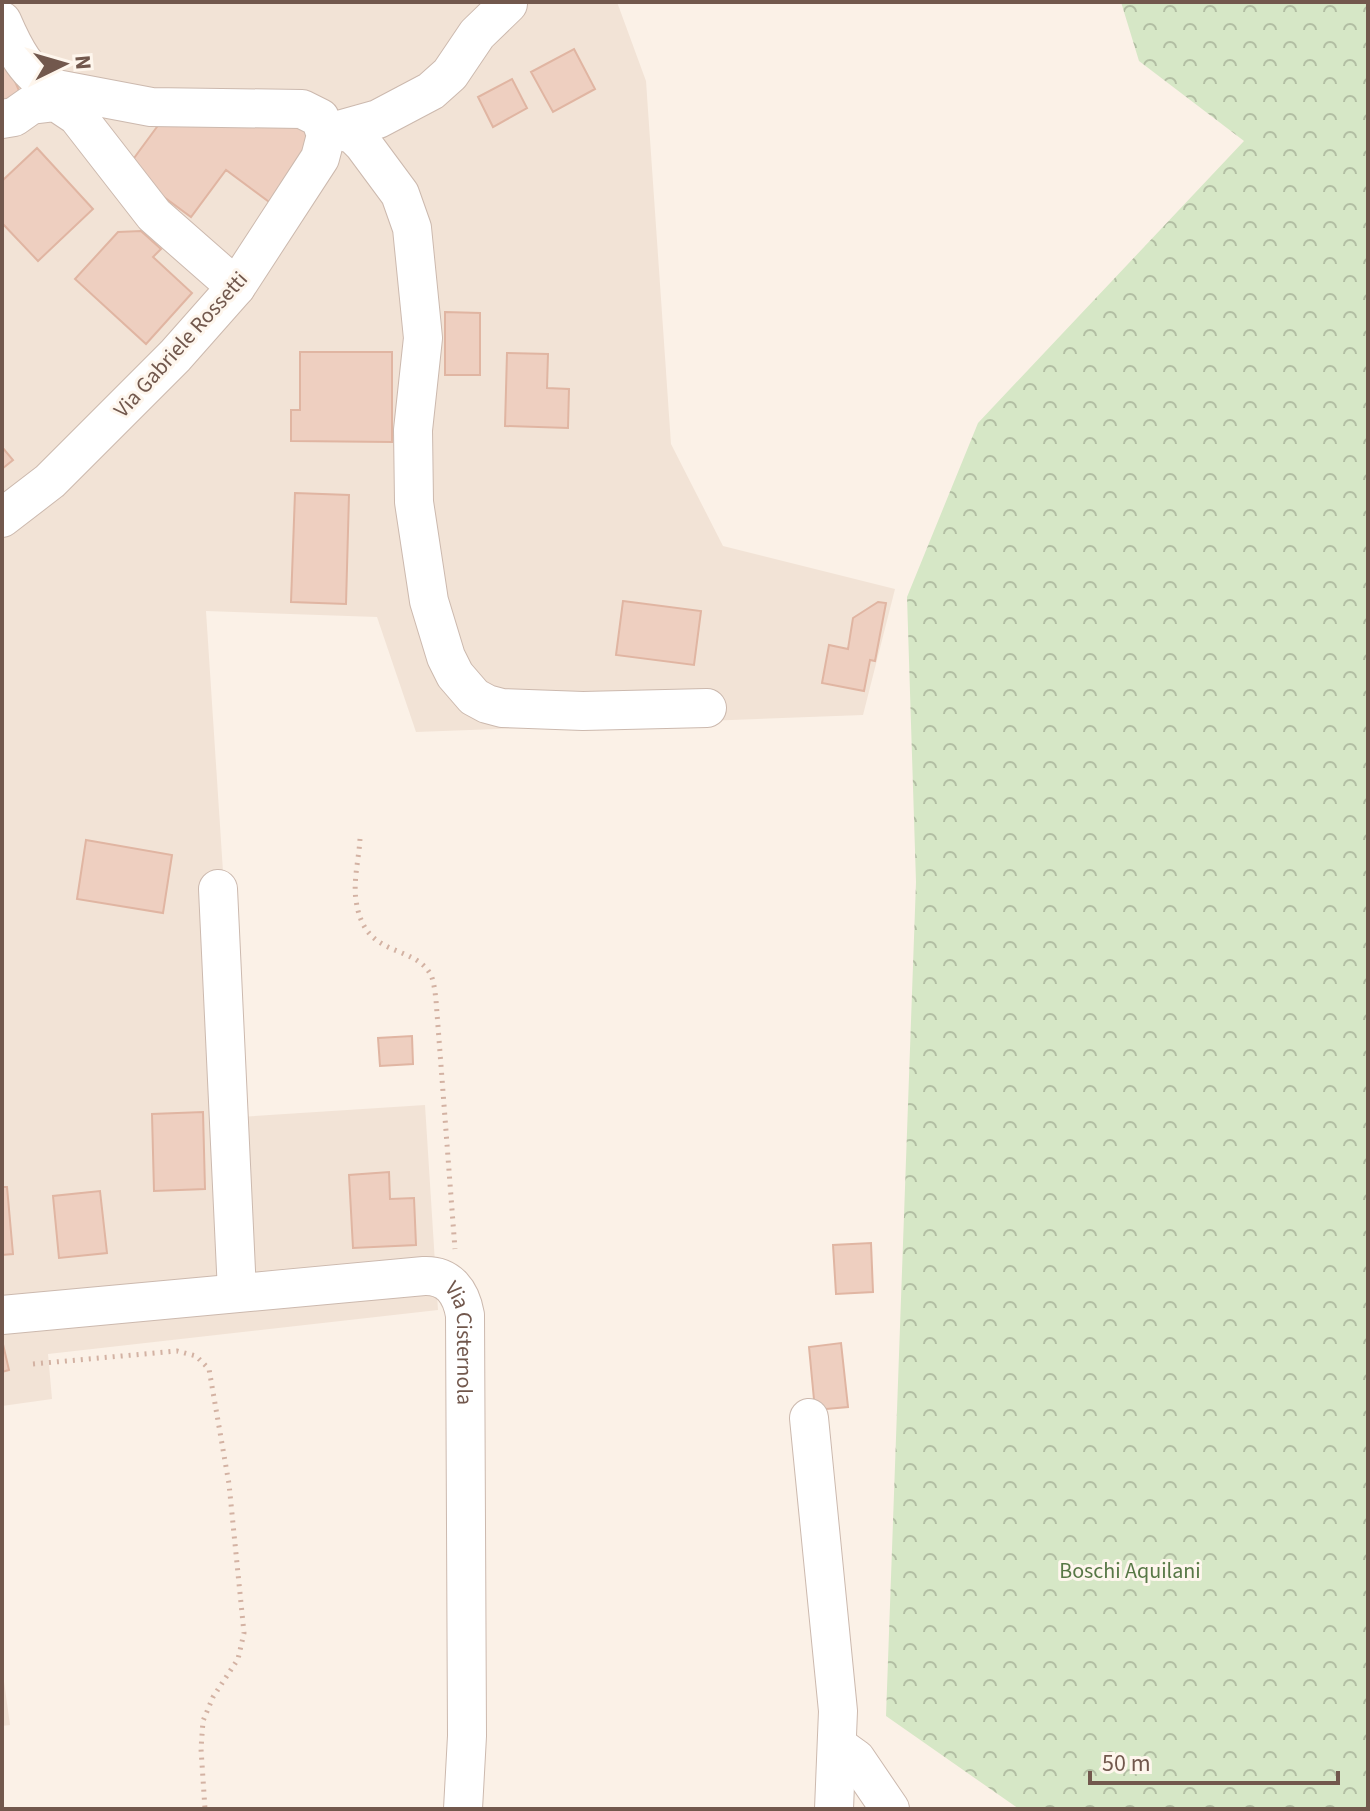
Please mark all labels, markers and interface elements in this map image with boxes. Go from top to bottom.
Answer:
north arrow [24,24,104,104]
text: N [66,54,100,71]
street label: Via Gabriele Rossetti [106,264,255,425]
street label: Via Cisternola [437,1274,480,1405]
park label: Boschi Aquilani [1059,1555,1201,1587]
scale bar [1090,1735,1338,1785]
text: 50 m [1102,1746,1151,1781]

